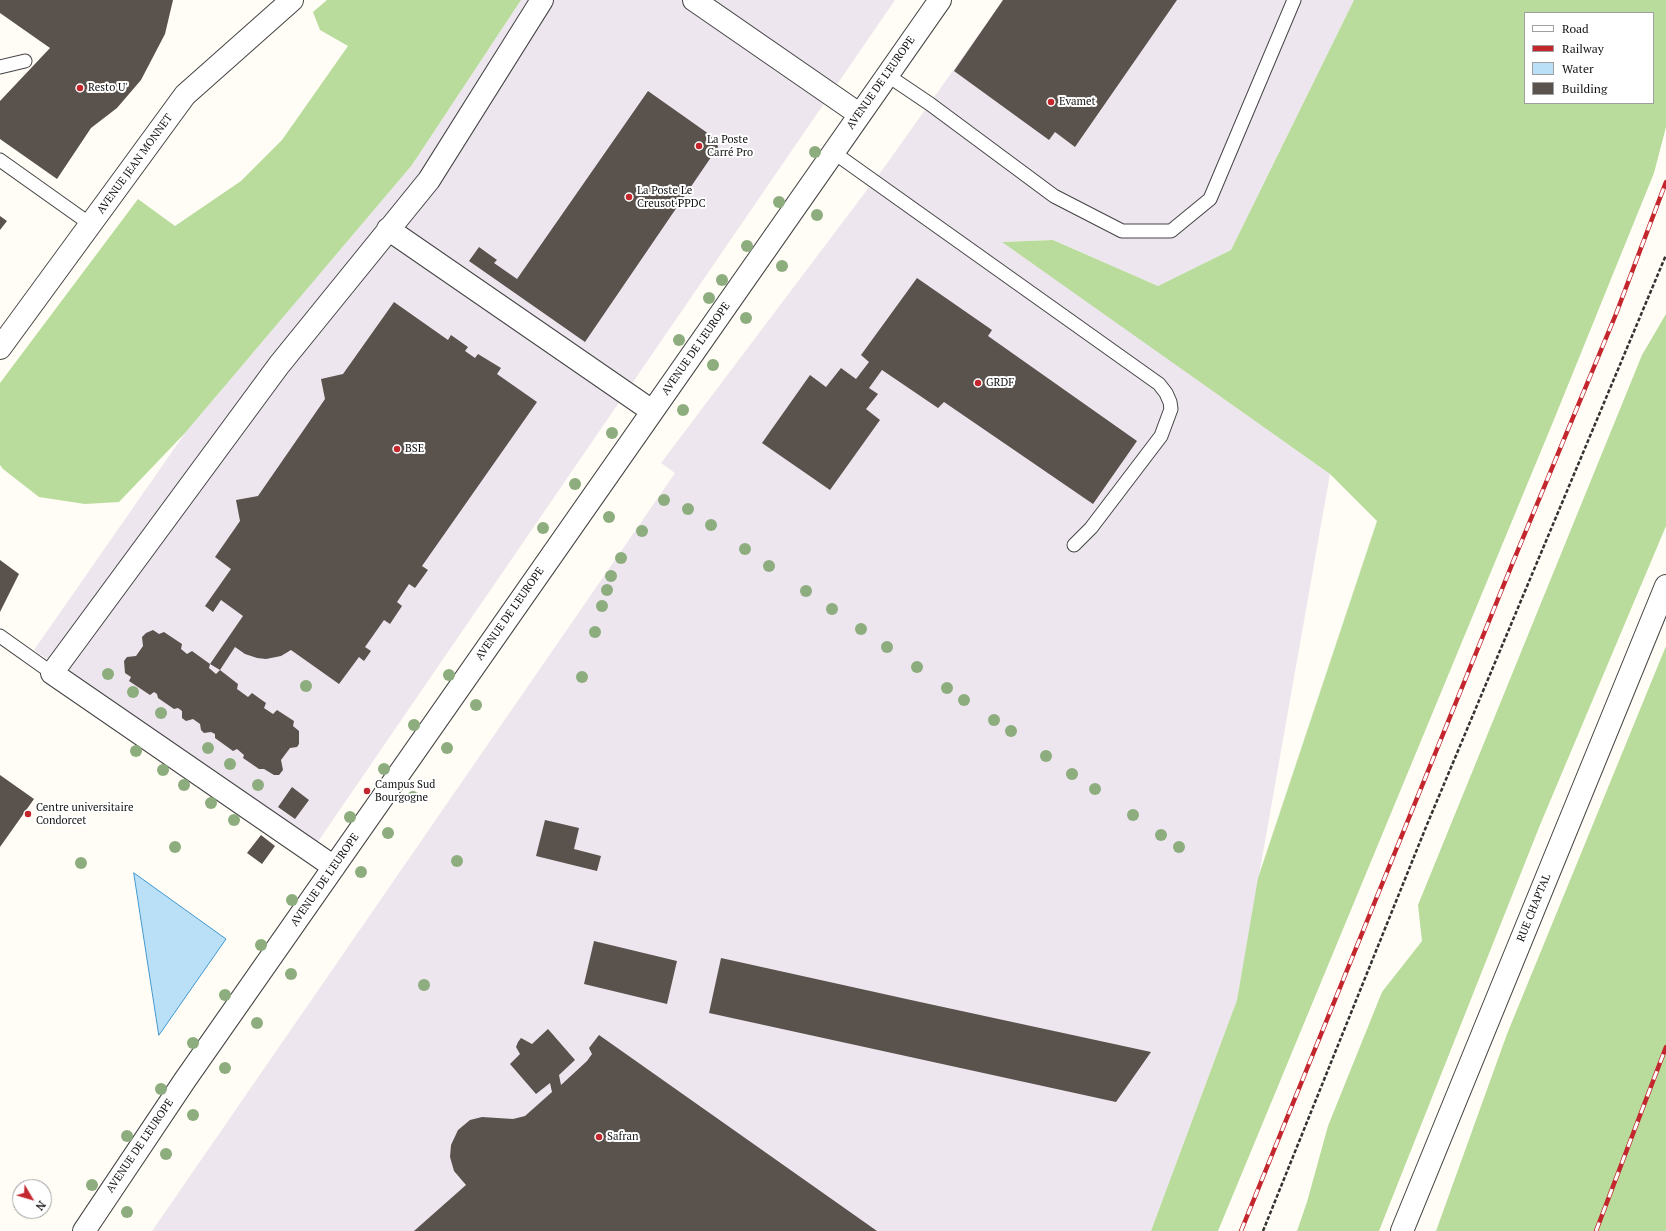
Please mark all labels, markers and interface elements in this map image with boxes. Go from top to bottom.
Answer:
legend [1524,12,1654,104]
text: Road [1562,21,1589,36]
street label: AVENUE DE L'EUROPE [844,34,918,132]
text: Railway [1562,41,1604,56]
text: Water [1562,61,1594,76]
place label: Resto U' [88,81,128,95]
text: Building [1562,81,1607,96]
marker: Resto U' [75,83,85,93]
place label: Evamet [1059,95,1096,109]
marker: Evamet [1046,97,1056,107]
street label: AVENUE JEAN MONNET [94,111,176,217]
place label: La Poste Carré Pro [707,133,753,159]
marker: La Poste Carré Pro [694,141,704,151]
place label: La Poste Le Creusot PPDC [637,184,706,210]
marker: La Poste Le Creusot PPDC [624,192,634,202]
street label: AVENUE DE L'EUROPE [659,300,733,398]
place label: GRDF [986,376,1014,390]
marker: GRDF [973,378,983,388]
place label: BSE [405,442,424,456]
marker: BSE [392,444,402,454]
street label: AVENUE DE L'EUROPE [473,565,547,663]
place label: Campus Sud Bourgogne [375,778,435,804]
marker: Campus Sud Bourgogne [362,786,372,796]
place label: Centre universitaire Condorcet [36,801,133,827]
marker: Centre universitaire Condorcet [23,809,33,819]
street label: AVENUE DE L'EUROPE [288,831,362,929]
street label: RUE CHAPTAL [1514,872,1554,944]
street label: AVENUE DE L'EUROPE [104,1097,176,1195]
place label: Safran [607,1130,639,1144]
marker: Safran [594,1132,604,1142]
north arrow [12,1179,52,1219]
text: N [33,1198,49,1213]

